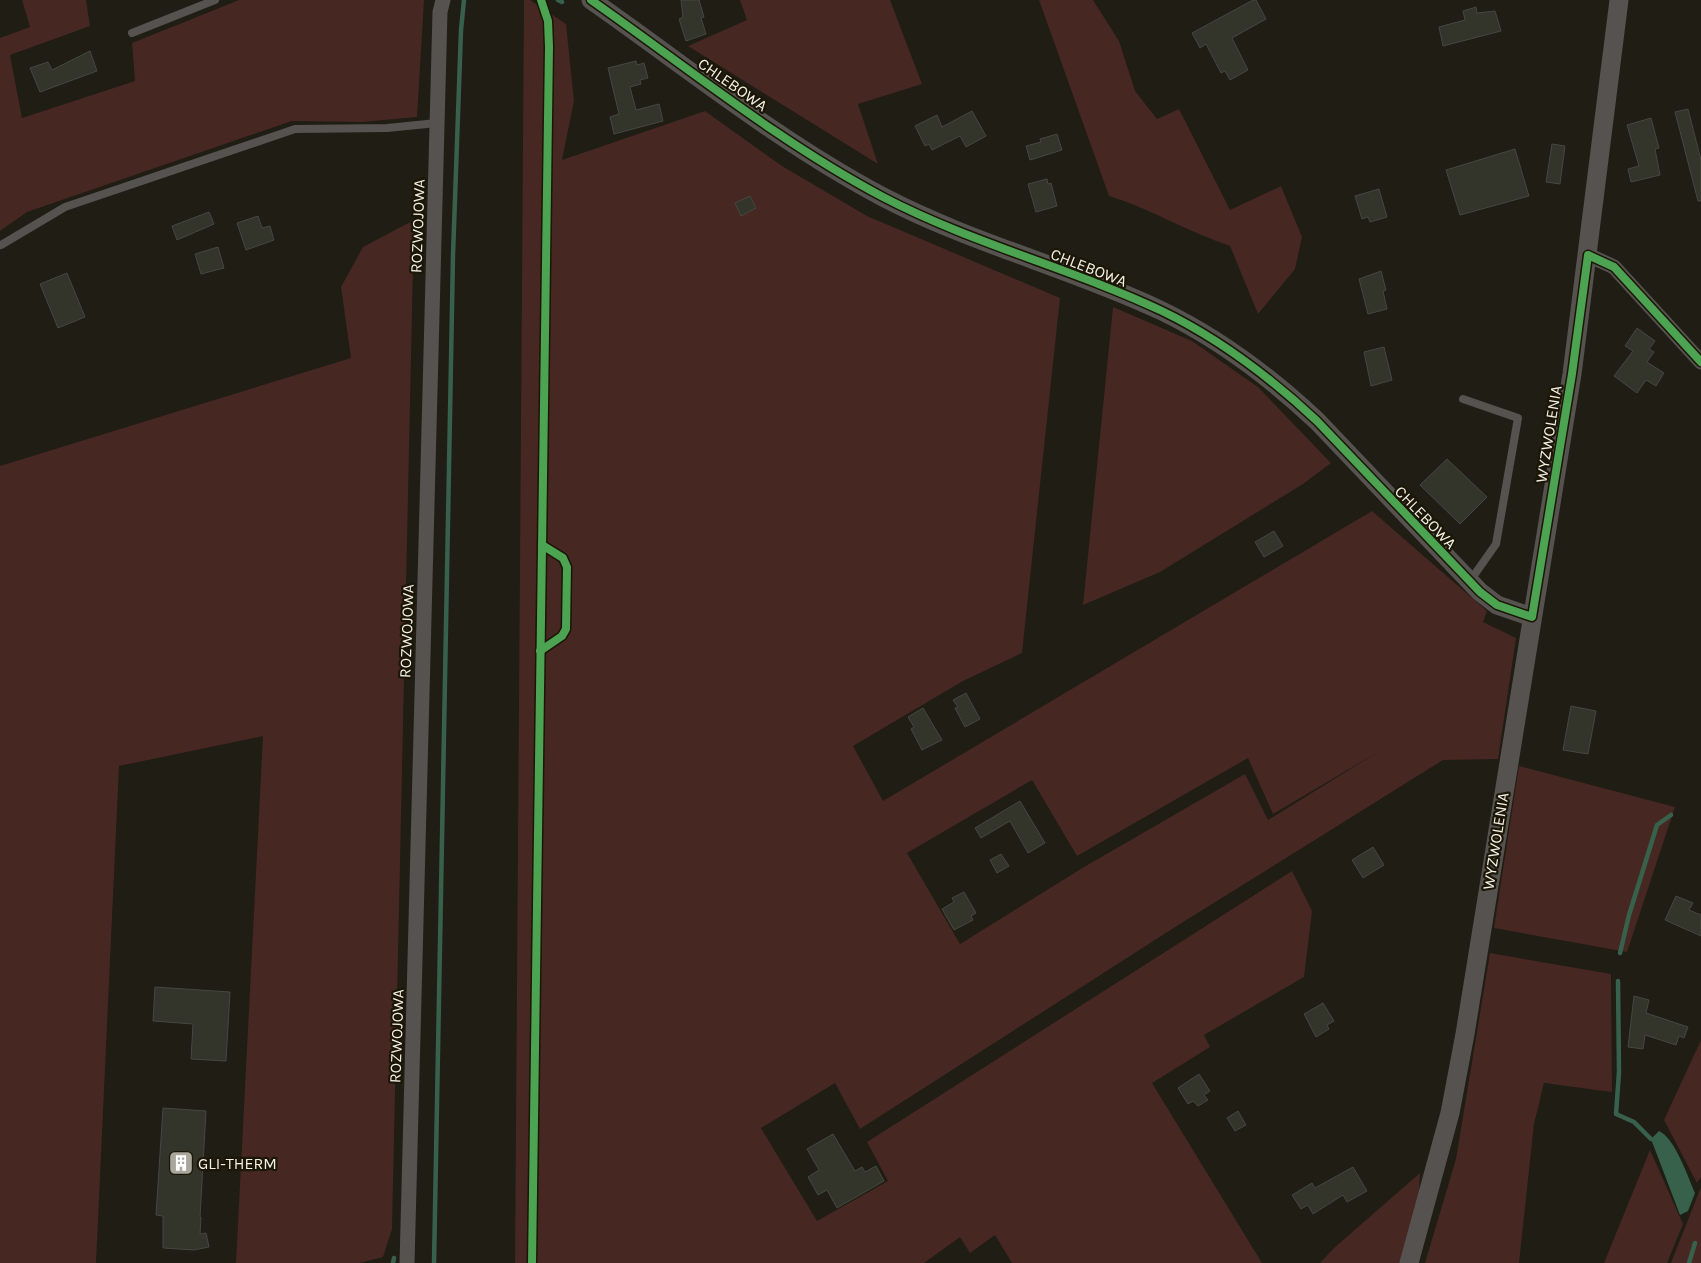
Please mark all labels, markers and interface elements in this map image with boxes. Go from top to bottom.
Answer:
street label: CHLEBOWA [694,54,771,115]
street label: ROZWOJOWA [406,179,429,273]
street label: CHLEBOWA [1048,244,1130,291]
street label: WYZWOLENIA [1531,384,1566,484]
street label: CHLEBOWA [1391,482,1460,553]
street label: ROZWOJOWA [395,584,418,678]
street label: WYZWOLENIA [1478,791,1513,891]
street label: ROZWOJOWA [385,989,408,1083]
building icon: GLI-THERM [168,1150,194,1176]
place label: GLI-THERM [198,1154,277,1173]

